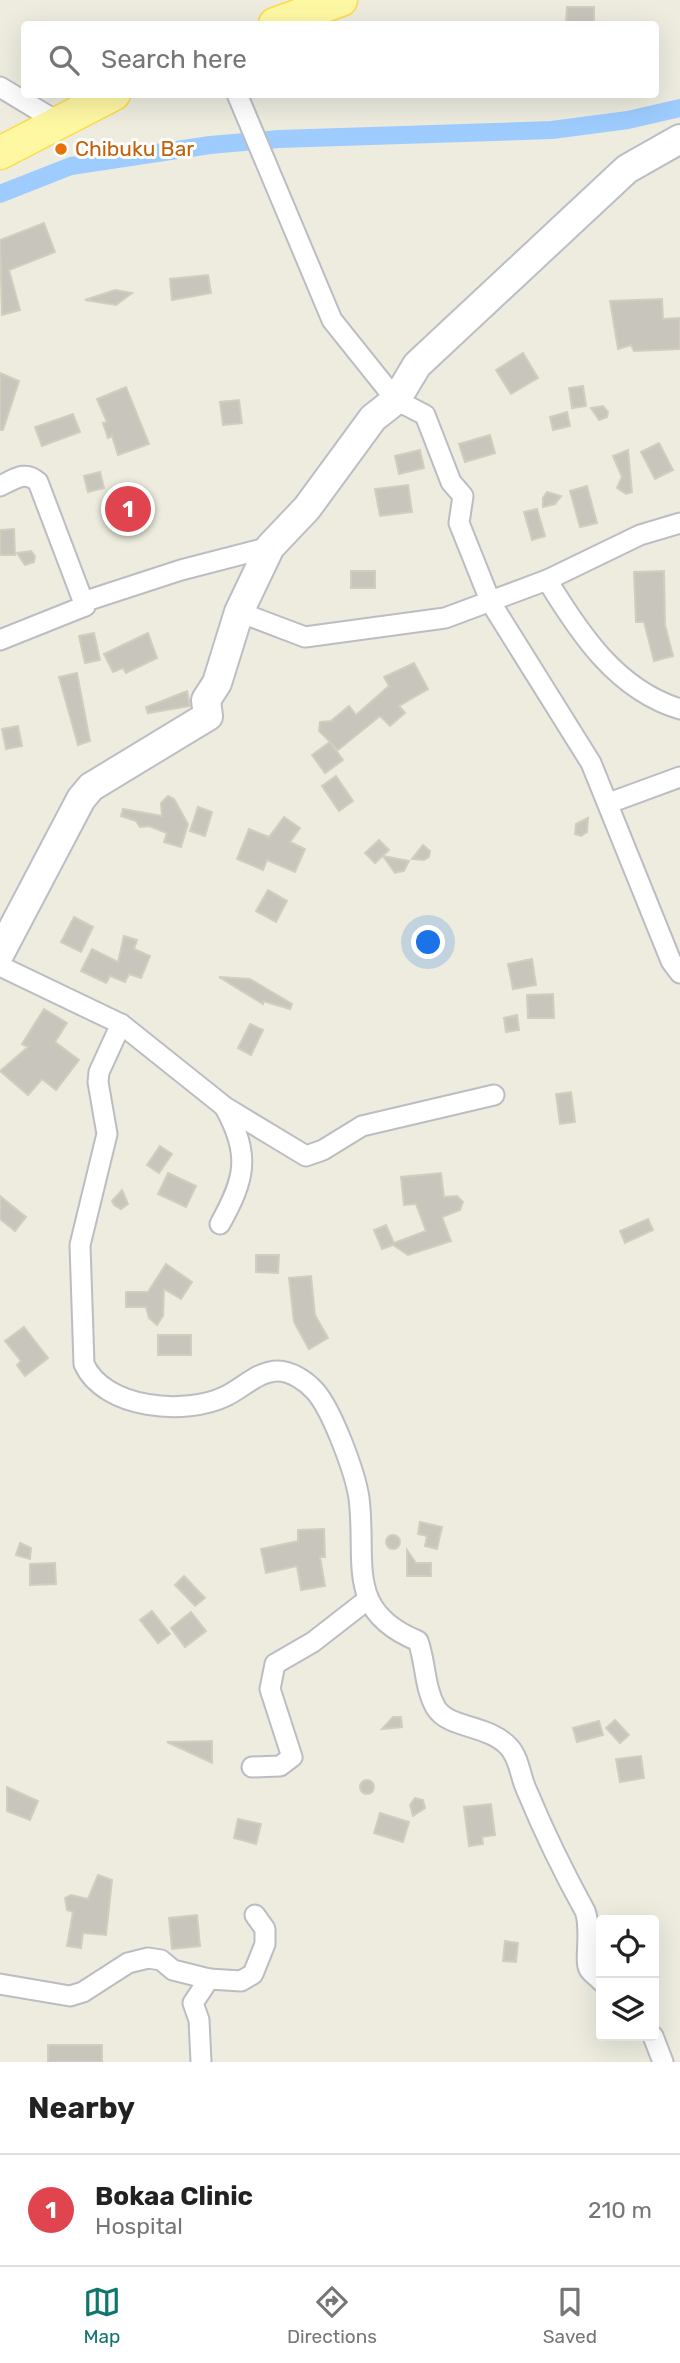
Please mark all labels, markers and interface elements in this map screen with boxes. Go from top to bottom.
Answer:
search box [21,21,659,98]
icon: search [45,41,83,79]
text: Search here [101,44,247,75]
place label: Chibuku Bar [75,136,194,161]
marker: Chibuku Bar [53,141,69,157]
pin: 1 [105,483,151,535]
your location [411,925,445,959]
map controls [596,1915,659,2041]
button: locate [596,1915,659,1978]
button: layers [596,1978,659,2041]
text: Nearby [28,2090,135,2126]
text: Bokaa Clinic [95,2181,253,2212]
text: 1 [45,2196,57,2224]
text: 210 m [588,2196,652,2224]
text: Hospital [95,2212,183,2240]
tab: Map [83,2283,121,2348]
tab: Directions [287,2283,377,2348]
tab: Saved [543,2283,597,2348]

